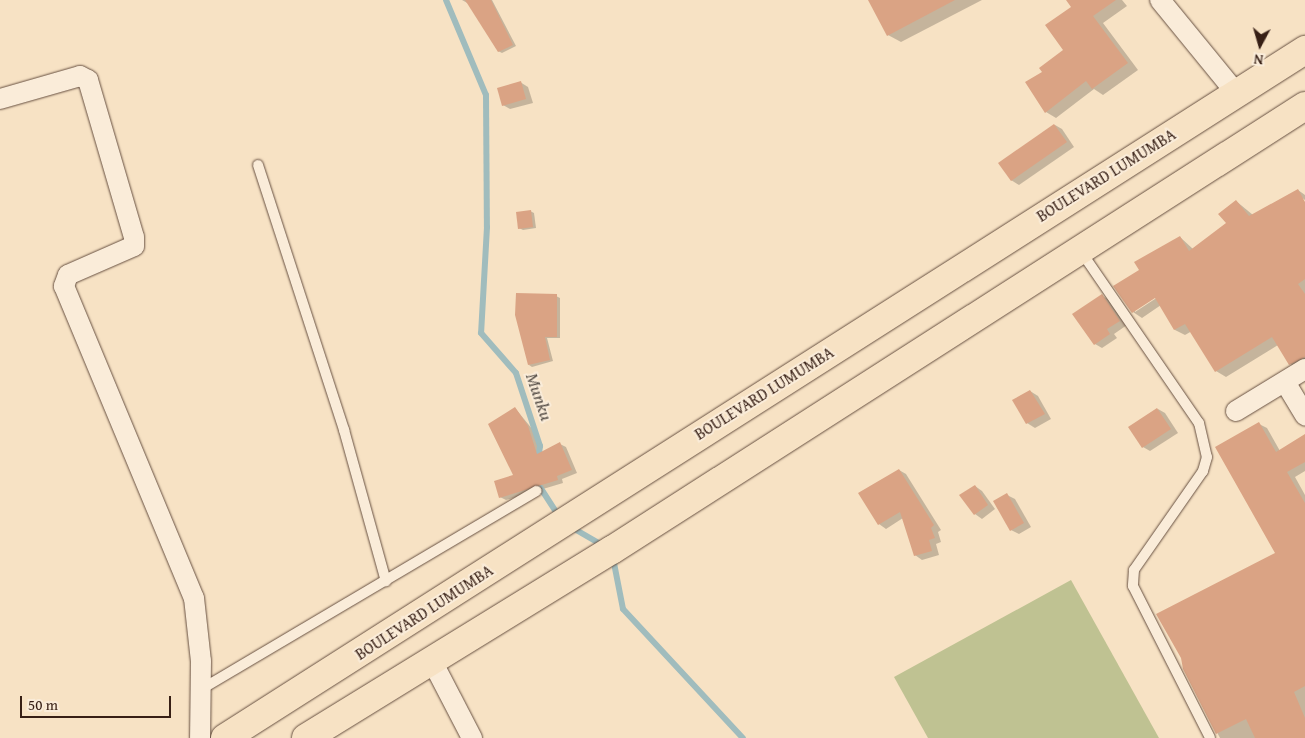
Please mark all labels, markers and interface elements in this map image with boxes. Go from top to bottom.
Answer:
north arrow [1235,20,1285,70]
text: N [1253,49,1264,70]
street label: BOULEVARD LUMUMBA [1033,124,1179,226]
street label: BOULEVARD LUMUMBA [691,342,837,444]
water label: Munku [521,370,557,424]
street label: BOULEVARD LUMUMBA [352,560,496,664]
scale bar [22,686,174,718]
text: 50 m [28,694,58,715]

